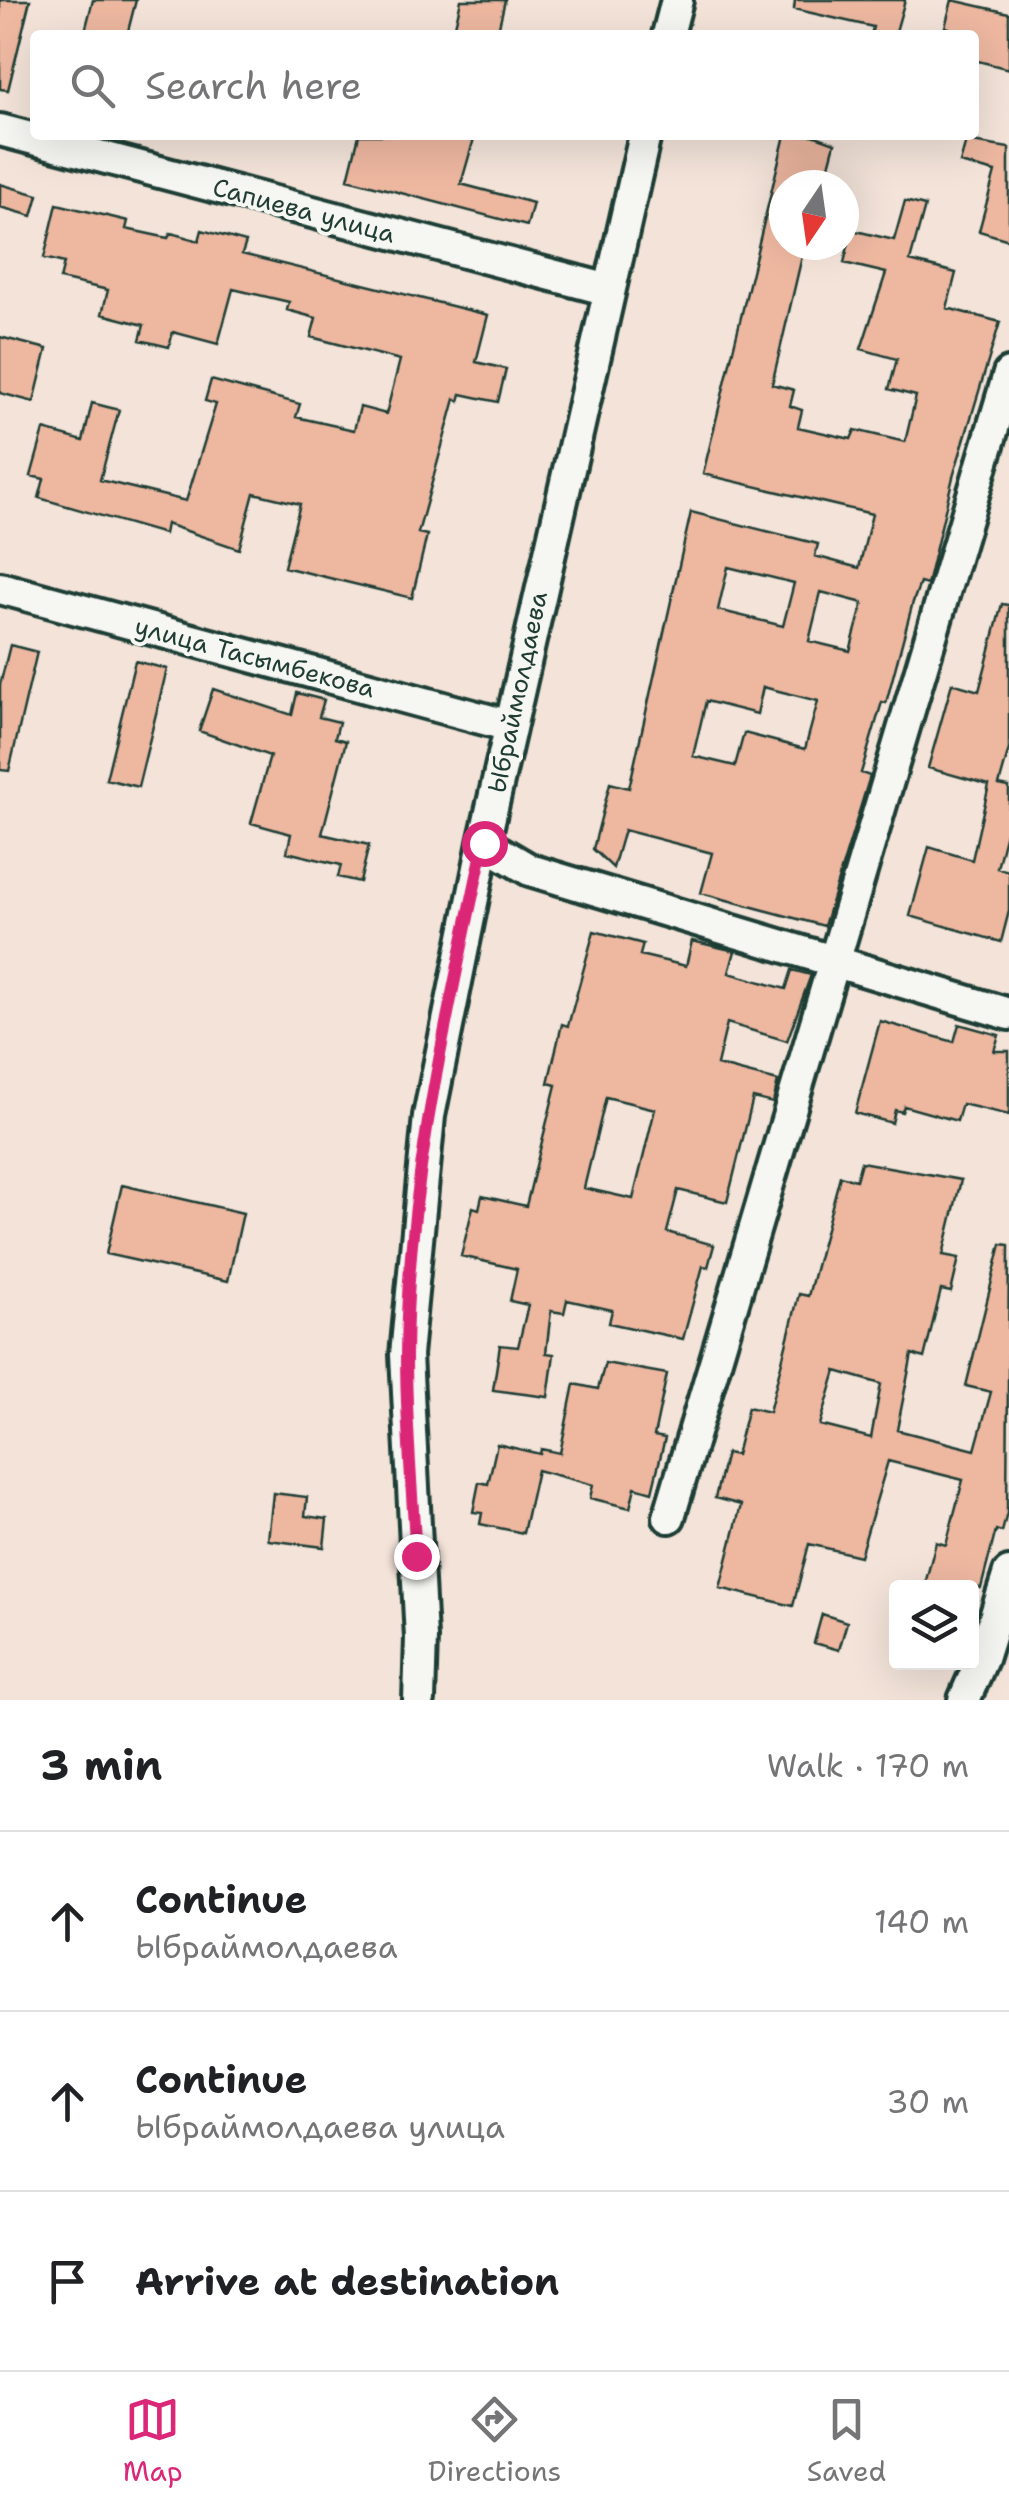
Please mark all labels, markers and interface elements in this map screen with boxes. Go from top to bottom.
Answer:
search box [30,30,979,140]
icon: search [65,58,120,113]
text: Search here [145,60,362,111]
street label: Сапиева улица [209,169,399,251]
north arrow [769,170,859,260]
street label: Ыбраймолдаева [479,588,555,796]
street label: улица Тасымбекова [131,609,379,706]
route start [462,821,508,867]
route end [394,1534,440,1580]
map controls [889,1580,979,1670]
button: layers [889,1580,979,1670]
text: 3 min [40,1737,162,1793]
text: Walk · 170 m [767,1744,969,1787]
text: Continue [135,1874,307,1925]
icon: ahead [40,1894,95,1949]
text: 140 m [874,1900,969,1943]
text: Ыбраймолдаева [135,1925,398,1968]
text: Continue [135,2054,307,2105]
icon: ahead [40,2074,95,2129]
text: 30 m [886,2080,969,2123]
text: Ыбраймолдаева улица [135,2105,505,2148]
icon: arrive [40,2254,95,2309]
text: Arrive at destination [135,2256,559,2307]
tab: Map [123,2392,183,2490]
tab: Directions [428,2392,561,2490]
tab: Saved [807,2392,886,2490]

